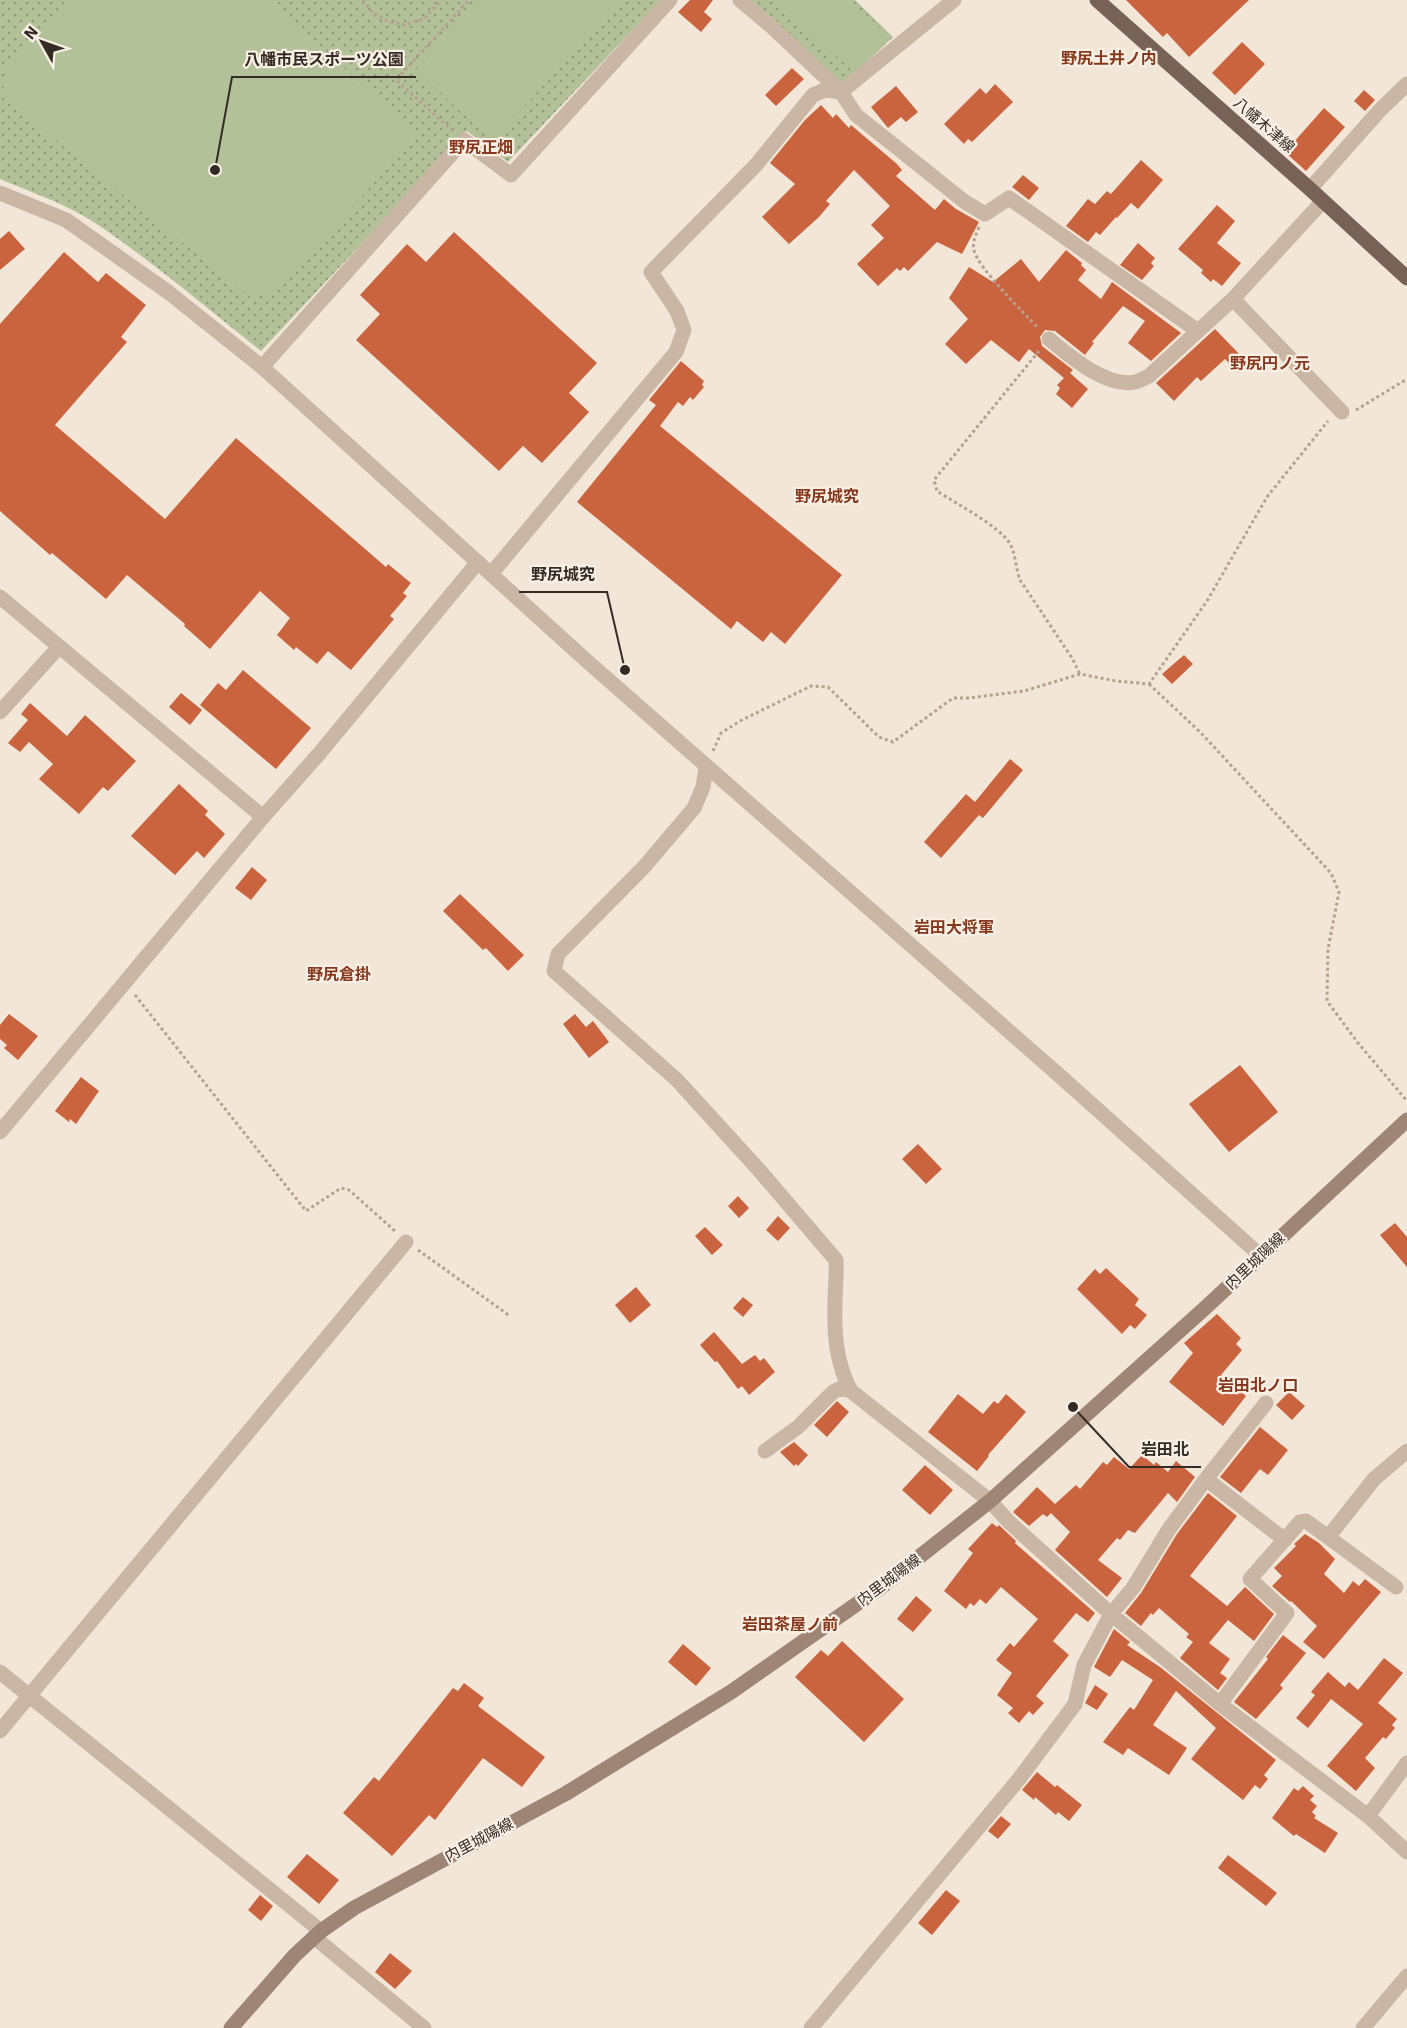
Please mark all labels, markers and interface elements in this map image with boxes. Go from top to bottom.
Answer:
north arrow [12,12,72,72]
text: N [19,21,42,43]
callout: 八幡市民スポーツ公園 [232,43,416,77]
district label: 野尻土井ノ内 [1061,48,1157,68]
text: 八幡市民スポーツ公園 [244,49,404,69]
street label: 八幡木津線 [1230,93,1299,156]
district label: 野尻正畑 [449,137,513,157]
district label: 野尻円ノ元 [1230,353,1310,373]
district label: 野尻城究 [795,486,859,506]
callout: 野尻城究 [519,558,607,592]
text: 野尻城究 [531,564,595,584]
district label: 岩田大将軍 [914,917,994,937]
district label: 野尻倉掛 [307,964,371,984]
street label: 内里城陽線 [1221,1228,1289,1293]
district label: 岩田北ノ口 [1218,1375,1298,1395]
callout: 岩田北 [1129,1433,1201,1467]
text: 岩田北 [1141,1439,1189,1459]
street label: 内里城陽線 [853,1549,924,1610]
district label: 岩田茶屋ノ前 [742,1614,838,1634]
street label: 内里城陽線 [441,1814,516,1866]

